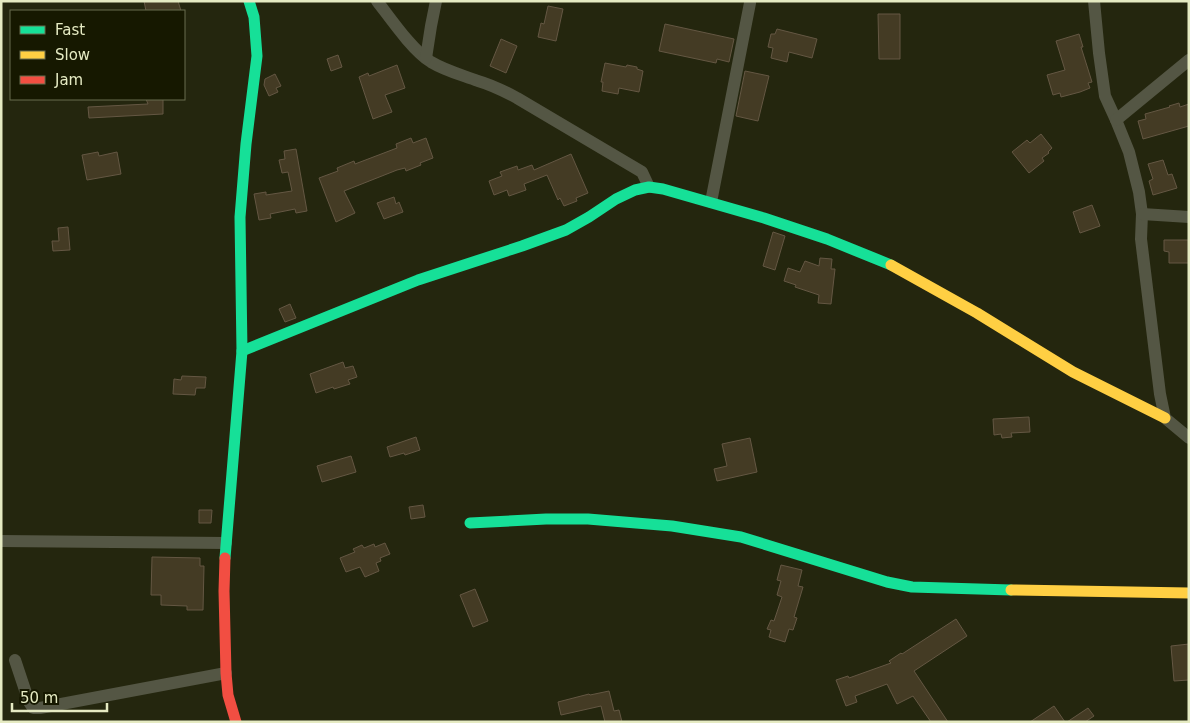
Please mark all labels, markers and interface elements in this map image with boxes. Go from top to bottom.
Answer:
legend [10,10,185,100]
text: Fast [55,21,85,39]
text: Slow [55,46,90,64]
text: Jam [54,71,83,89]
scale bar [12,680,108,712]
text: 50 m [20,689,58,707]

